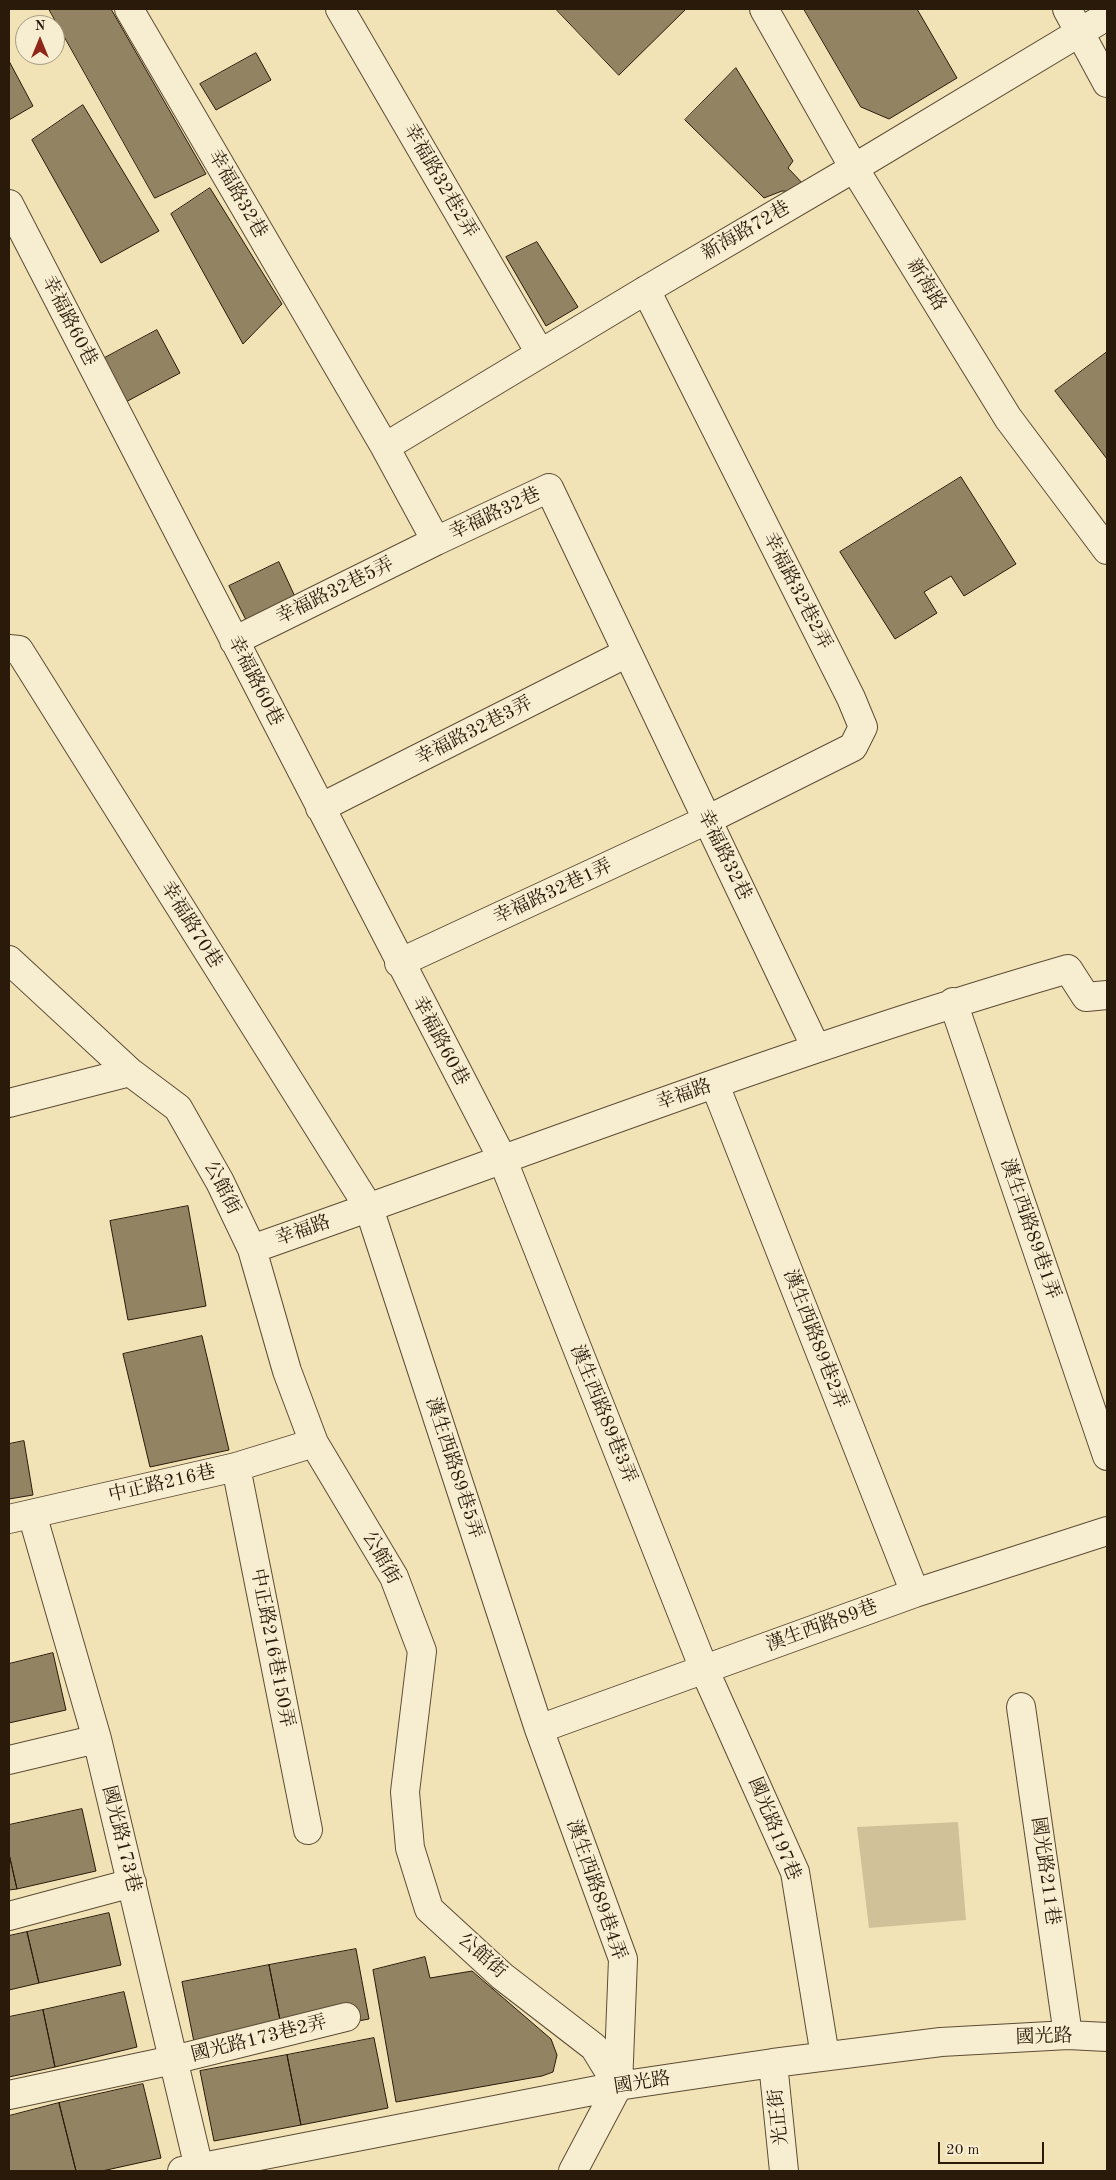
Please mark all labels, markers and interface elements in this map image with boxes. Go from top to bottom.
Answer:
north arrow [15,15,65,65]
text: N [35,19,45,33]
street label: 幸福路32巷2弄 [398,120,482,242]
street label: 幸福路32巷 [203,146,271,242]
street label: 新海路72巷 [698,197,794,265]
street label: 新海路 [901,255,951,315]
street label: 幸福路60巷 [37,272,101,370]
street label: 幸福路32巷 [446,483,544,545]
street label: 幸福路32巷2弄 [758,529,836,653]
street label: 幸福路32巷5弄 [272,553,398,629]
street label: 幸福路60巷 [223,632,287,730]
street label: 幸福路32巷3弄 [412,692,536,770]
street label: 幸福路32巷 [692,806,756,904]
street label: 幸福路32巷1弄 [490,855,616,929]
street label: 幸福路70巷 [155,877,227,973]
street label: 幸福路60巷 [407,992,473,1090]
street label: 幸福路 [653,1075,715,1115]
street label: 漢生西路89巷1弄 [995,1156,1065,1302]
street label: 公館街 [199,1157,245,1219]
street label: 幸福路 [272,1211,334,1251]
street label: 漢生西路89巷2弄 [778,1266,852,1412]
street label: 漢生西路89巷3弄 [565,1342,641,1486]
street label: 漢生西路89巷5弄 [420,1395,488,1541]
street label: 中正路216巷 [106,1461,218,1507]
street label: 公館街 [357,1528,405,1588]
street label: 中正路216巷150弄 [245,1567,299,1729]
street label: 漢生西路89巷 [763,1595,881,1657]
street label: 國光路197巷 [743,1774,805,1884]
street label: 國光路173巷 [97,1783,145,1895]
street label: 國光路211巷 [1026,1815,1064,1927]
street label: 漢生西路89巷4弄 [561,1817,631,1963]
street label: 公館街 [453,1928,511,1984]
street label: 國光路173巷2弄 [189,2011,329,2067]
street label: 國光路 [1015,2025,1073,2049]
street label: 國光路 [612,2067,672,2099]
street label: 光正街 [765,2087,793,2147]
scale bar [941,2132,1047,2164]
text: 20 m [946,2143,980,2158]

